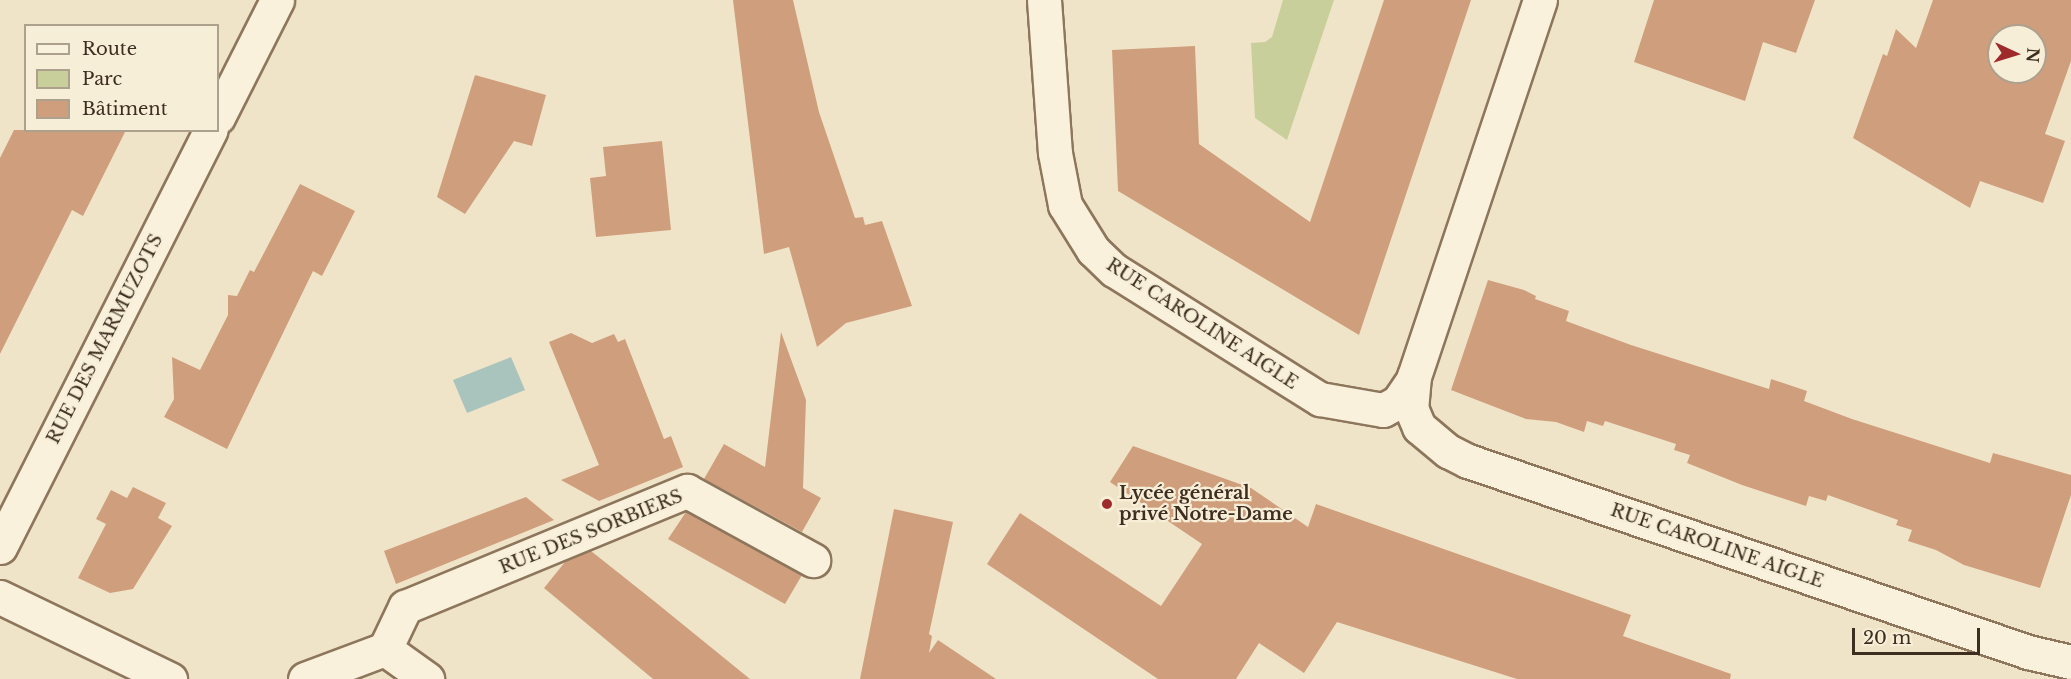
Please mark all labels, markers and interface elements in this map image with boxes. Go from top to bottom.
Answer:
legend [24,24,219,132]
north arrow [1987,24,2047,84]
text: Route [82,38,137,60]
text: N [2022,47,2043,63]
text: Parc [82,68,122,90]
text: Bâtiment [82,98,168,120]
street label: RUE DES MARMUZOTS [43,230,167,448]
street label: RUE CAROLINE AIGLE [1102,254,1302,394]
place label: Lycée général privé Notre-Dame [1119,483,1293,526]
street label: RUE DES SORBIERS [496,485,686,579]
marker: Lycée général privé Notre-Dame [1100,497,1114,511]
street label: RUE CAROLINE AIGLE [1607,499,1827,593]
scale bar [1855,616,1982,654]
text: 20 m [1863,627,1911,649]

